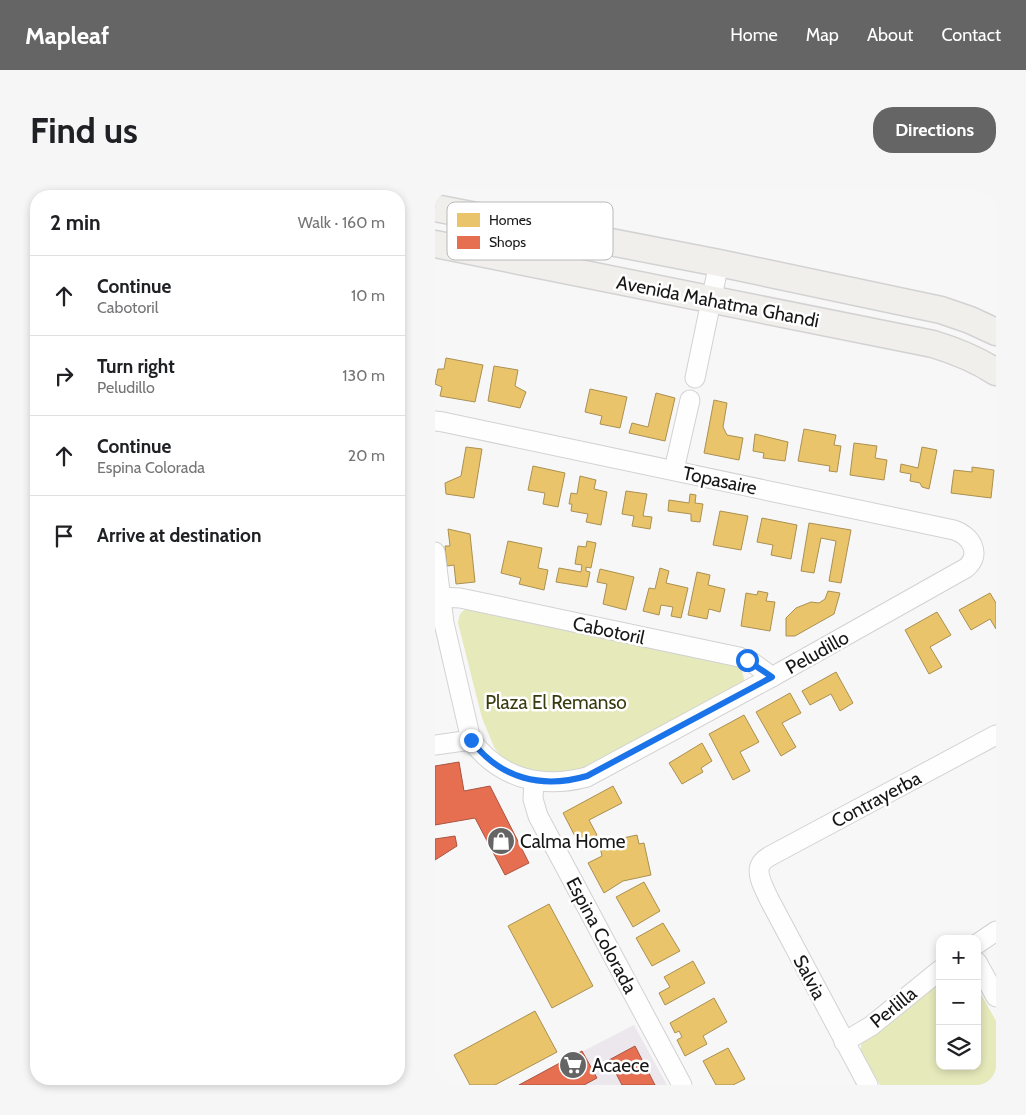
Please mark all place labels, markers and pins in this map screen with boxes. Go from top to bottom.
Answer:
shop icon: Calma Home [486,826,516,856]
place label: Calma Home [520,830,626,853]
supermarket icon: Acaece [558,1050,588,1080]
place label: Acaece [592,1054,649,1077]

